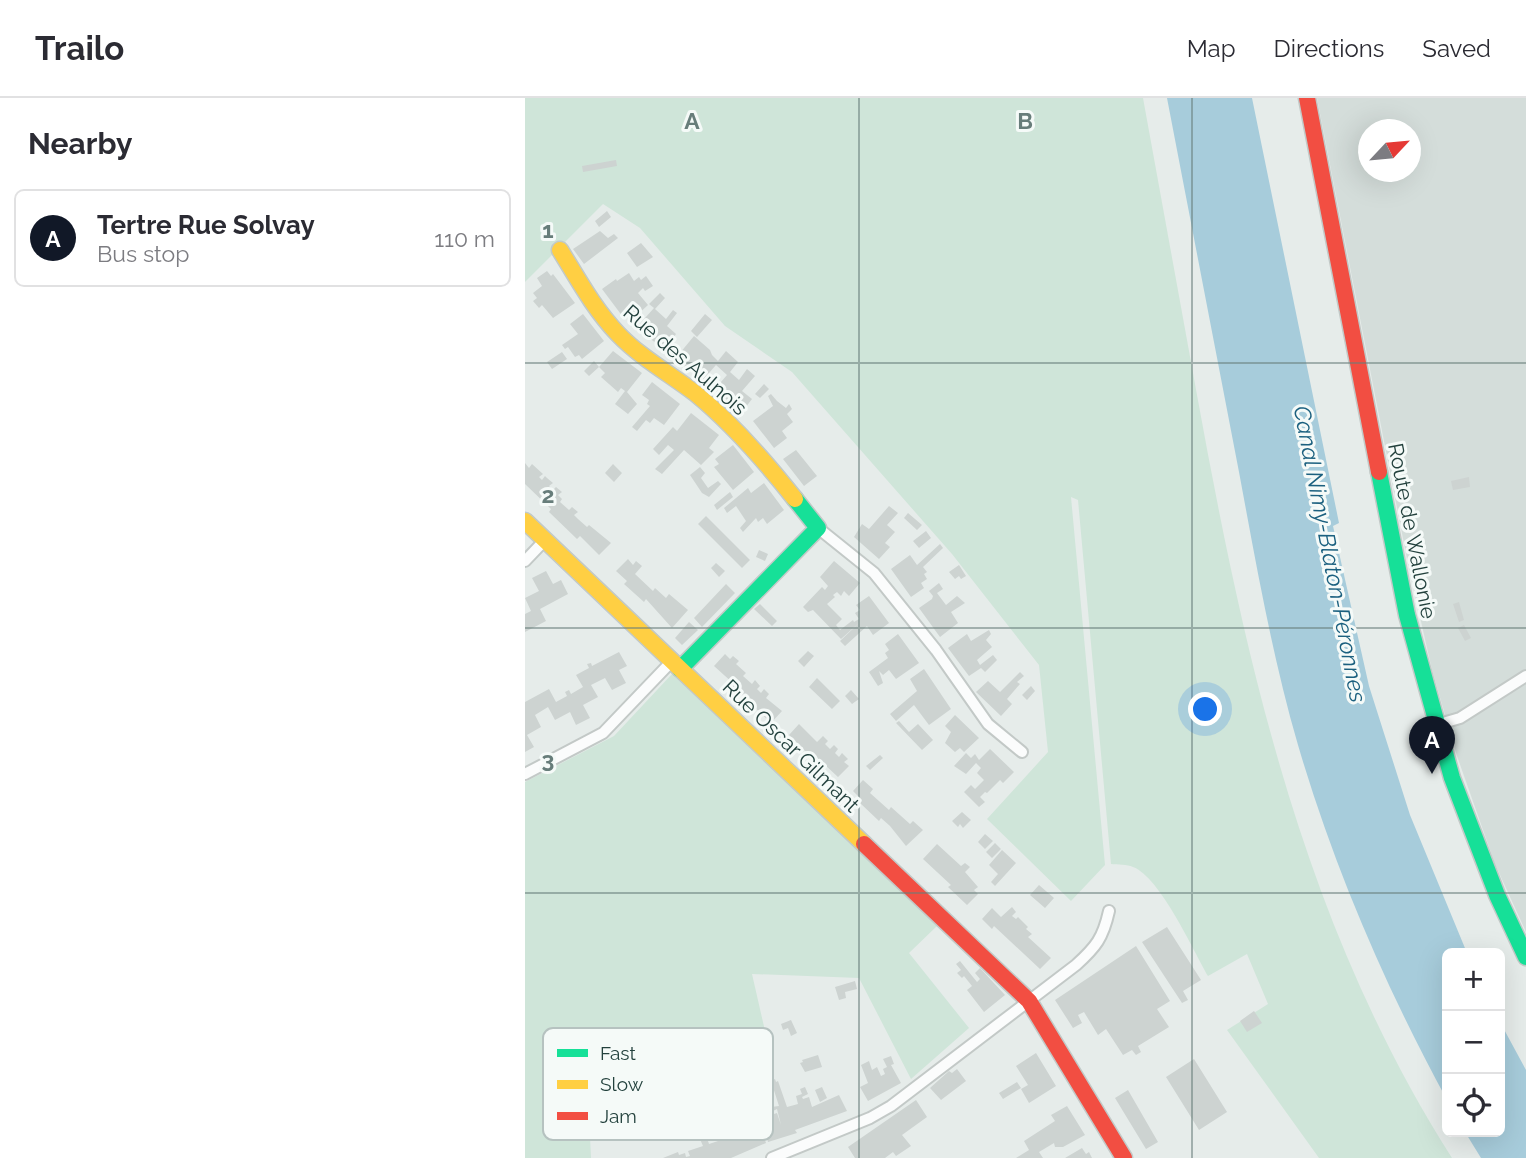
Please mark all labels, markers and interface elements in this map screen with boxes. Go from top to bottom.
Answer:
text: Trailo [35,29,124,68]
text: Map [1187,34,1236,63]
text: Directions [1274,34,1384,63]
text: Saved [1422,34,1491,63]
text: A [684,107,700,134]
text: B [1017,107,1033,134]
north arrow [1358,119,1421,182]
text: Nearby [28,126,132,161]
text: Tertre Rue Solvay [97,210,315,240]
text: 1 [542,216,554,243]
text: A [45,225,61,252]
text: 110 m [434,225,495,252]
text: Bus stop [97,240,189,267]
street label: Rue des Aulnois [618,299,752,420]
water label: Canal Nimy-Blaton-Péronnes [1288,403,1373,705]
street label: Route de Wallonie [1383,441,1442,621]
text: 2 [542,481,554,508]
street label: Rue Oscar Gilmant [718,674,865,817]
your location [1188,692,1222,726]
pin: A [1409,716,1455,774]
text: 3 [542,746,554,773]
map controls [1442,948,1505,1137]
button: + [1442,948,1505,1011]
button: − [1442,1011,1505,1074]
legend [543,1028,773,1140]
text: Fast [600,1042,636,1064]
text: Slow [600,1073,644,1095]
button: locate [1442,1074,1505,1137]
text: Jam [600,1105,637,1127]

